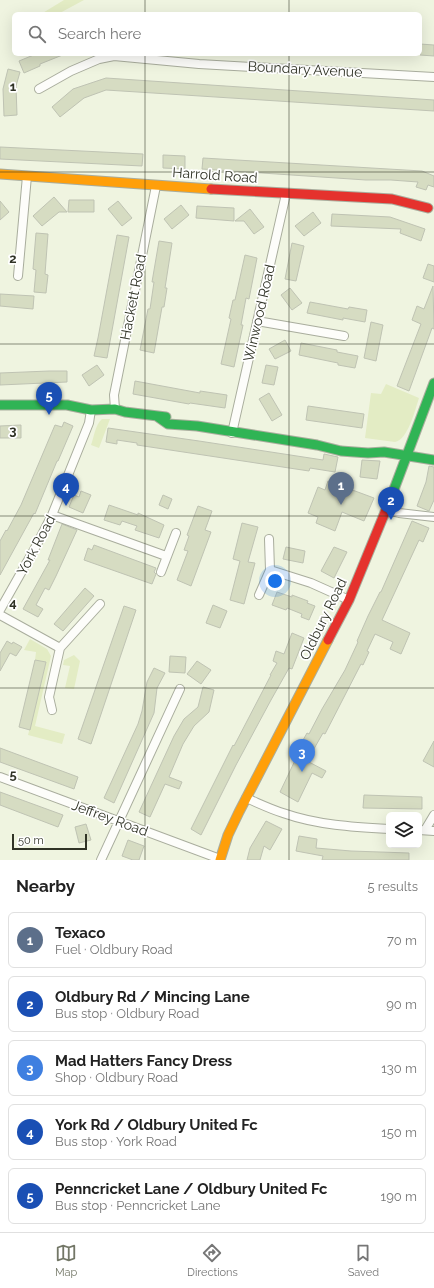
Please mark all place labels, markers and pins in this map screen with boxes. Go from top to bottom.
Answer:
pin: 5 [36,382,62,415]
pin: 1 [328,472,354,505]
pin: 4 [53,473,79,506]
pin: 2 [378,487,404,520]
pin: 3 [289,739,315,772]

